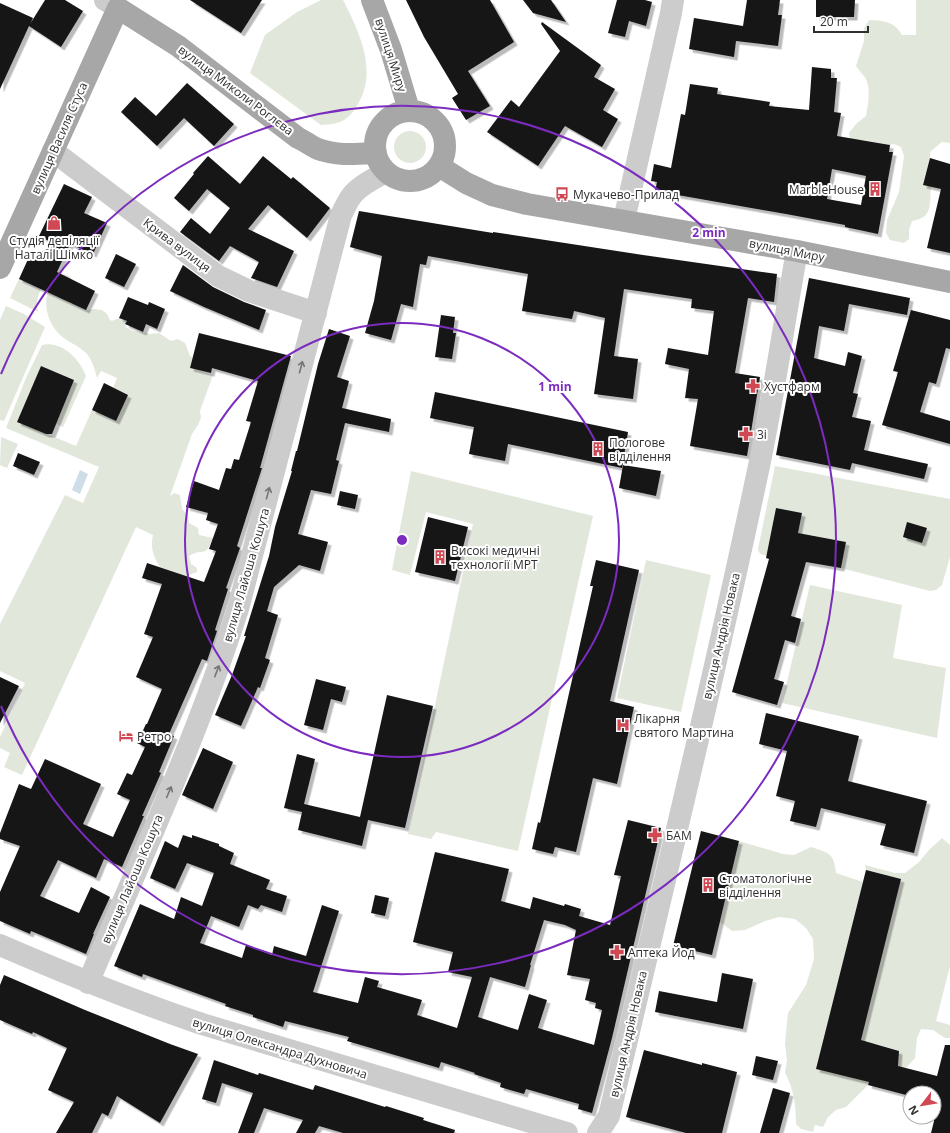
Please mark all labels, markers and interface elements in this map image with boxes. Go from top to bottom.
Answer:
scale bar [814,8,868,34]
text: 20 m [820,13,848,30]
street label: вулиця Миру [371,16,411,95]
street label: вулиця Миколи Роглєва [175,41,297,139]
street label: вулиця Василя Стуса [27,79,91,197]
place label: MarbleHouse [789,181,864,198]
building icon: MarbleHouse [867,181,883,197]
bus stop icon: Мукачево-Прилад [554,186,570,202]
place label: Мукачево-Прилад [573,186,679,203]
street label: Крива вулиця [140,214,214,276]
shop icon: Студія депіляції Наталі Шімко [46,215,62,231]
text: 2 min [692,224,726,241]
place label: Студія депіляції Наталі Шімко [9,232,100,263]
street label: вулиця Миру [748,234,827,266]
one-way arrow [298,361,306,374]
text: 1 min [538,378,572,395]
pharmacy icon: Хустфарм [745,378,761,394]
place label: Хустфарм [764,378,820,395]
pharmacy icon: 3і [738,426,754,442]
place label: 3і [757,426,767,443]
place label: Пологове відділення [609,434,671,465]
building icon: Пологове відділення [590,441,606,457]
one-way arrow [265,486,273,499]
street label: вулиця Лайоша Кошута [219,506,273,644]
centre of rings [395,533,409,547]
place label: Високі медичні технології МРТ [451,542,540,573]
building icon: Високі медичні технології МРТ [432,549,448,565]
street label: вулиця Андрія Новака [698,571,744,701]
one-way arrow [213,666,221,678]
place label: Лікарня святого Мартина [634,710,734,741]
hospital icon: Лікарня святого Мартина [615,717,631,733]
hotel icon: Ретро [118,728,134,744]
place label: Ретро [137,728,171,745]
one-way arrow [166,787,173,799]
street label: вулиця Лайоша Кошута [97,812,167,946]
pharmacy icon: БАМ [647,827,663,843]
place label: БАМ [666,827,692,844]
place label: Стоматологічне відділення [719,870,812,901]
building icon: Стоматологічне відділення [700,877,716,893]
pharmacy icon: Аптека Йод [609,944,625,960]
place label: Аптека Йод [628,944,695,961]
street label: вулиця Андрія Новака [605,969,651,1099]
street label: вулиця Олександра Духновича [191,1013,369,1083]
north arrow [902,1085,942,1125]
text: N [904,1103,922,1118]

